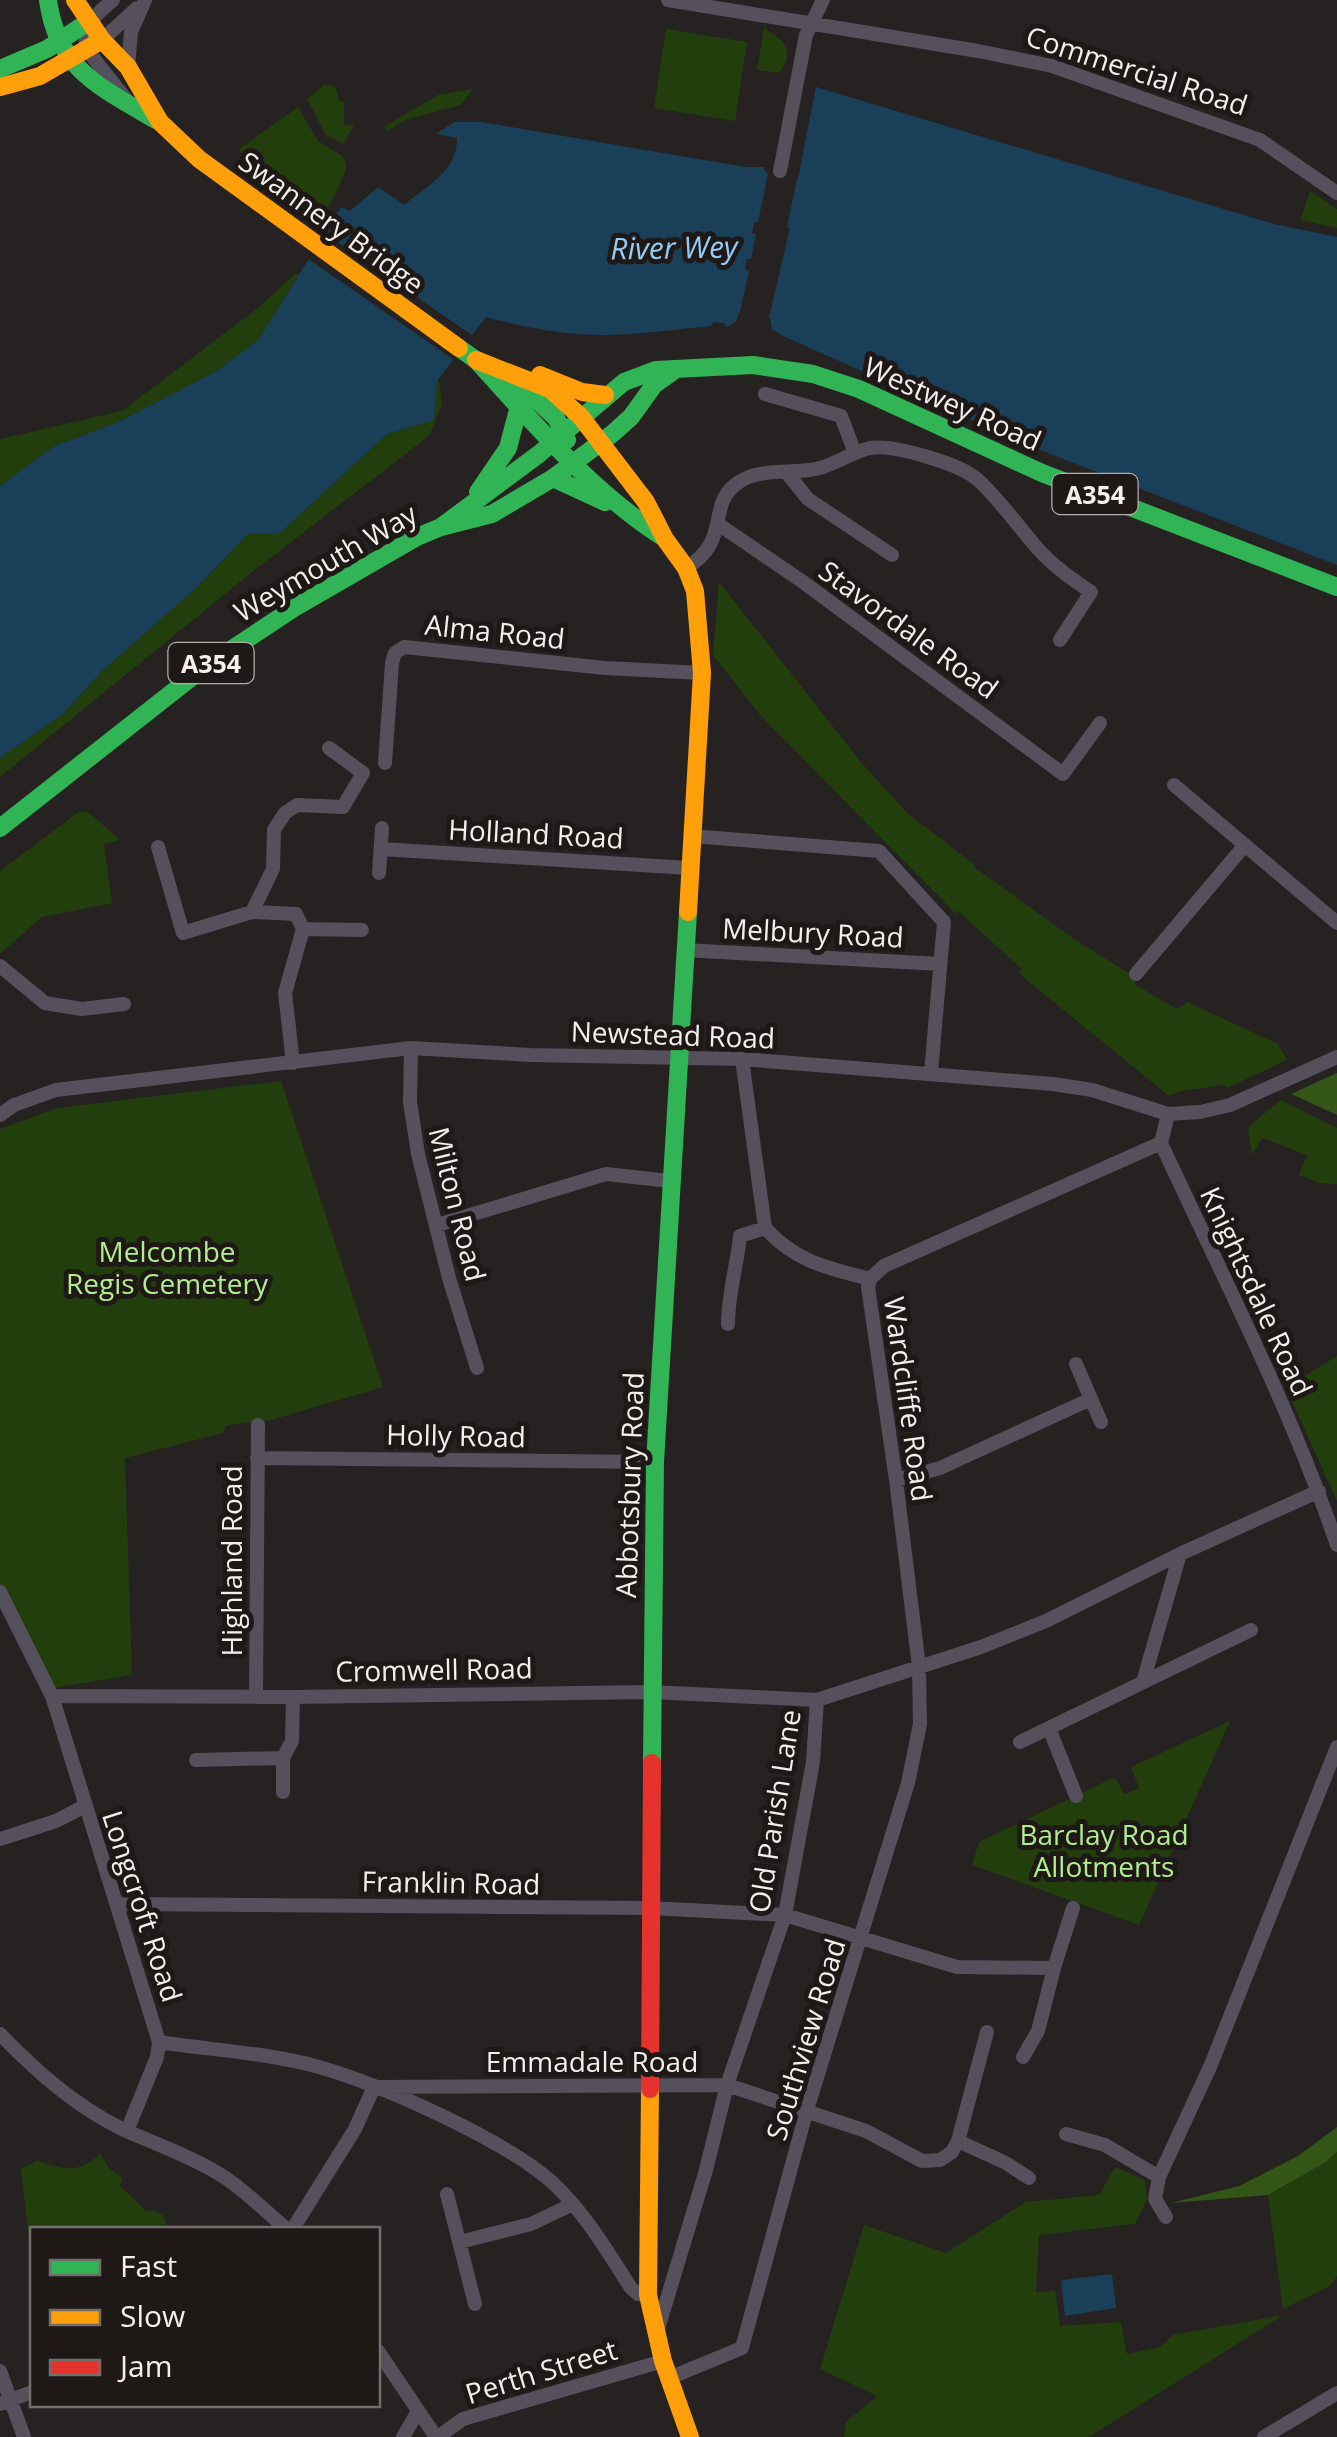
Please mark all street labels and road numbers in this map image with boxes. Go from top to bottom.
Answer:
street label: Commercial Road [1021,16,1253,124]
street label: Swannery Bridge [232,142,432,302]
street label: Westwey Road [858,347,1048,459]
road number: A354 [1052,474,1138,514]
street label: Weymouth Way [227,494,424,630]
street label: Stavordale Road [812,551,1006,707]
street label: Alma Road [423,605,567,657]
road number: A354 [168,643,254,683]
street label: Holland Road [447,809,625,857]
street label: Melbury Road [721,908,905,956]
street label: Newstead Road [570,1011,776,1057]
street label: Milton Road [421,1123,495,1285]
street label: Knightsdale Road [1192,1180,1322,1402]
street label: Wardcliffe Road [876,1294,942,1504]
street label: Abbotsbury Road [606,1371,652,1599]
street label: Holly Road [386,1415,526,1455]
street label: Highland Road [212,1465,250,1657]
street label: Cromwell Road [335,1648,533,1690]
street label: Old Parish Lane [739,1707,809,1915]
street label: Longcroft Road [94,1805,192,2007]
street label: Franklin Road [361,1861,541,1903]
street label: Southview Road [756,1933,854,2145]
street label: Emmadale Road [486,2042,698,2080]
street label: Perth Street [461,2330,621,2412]

